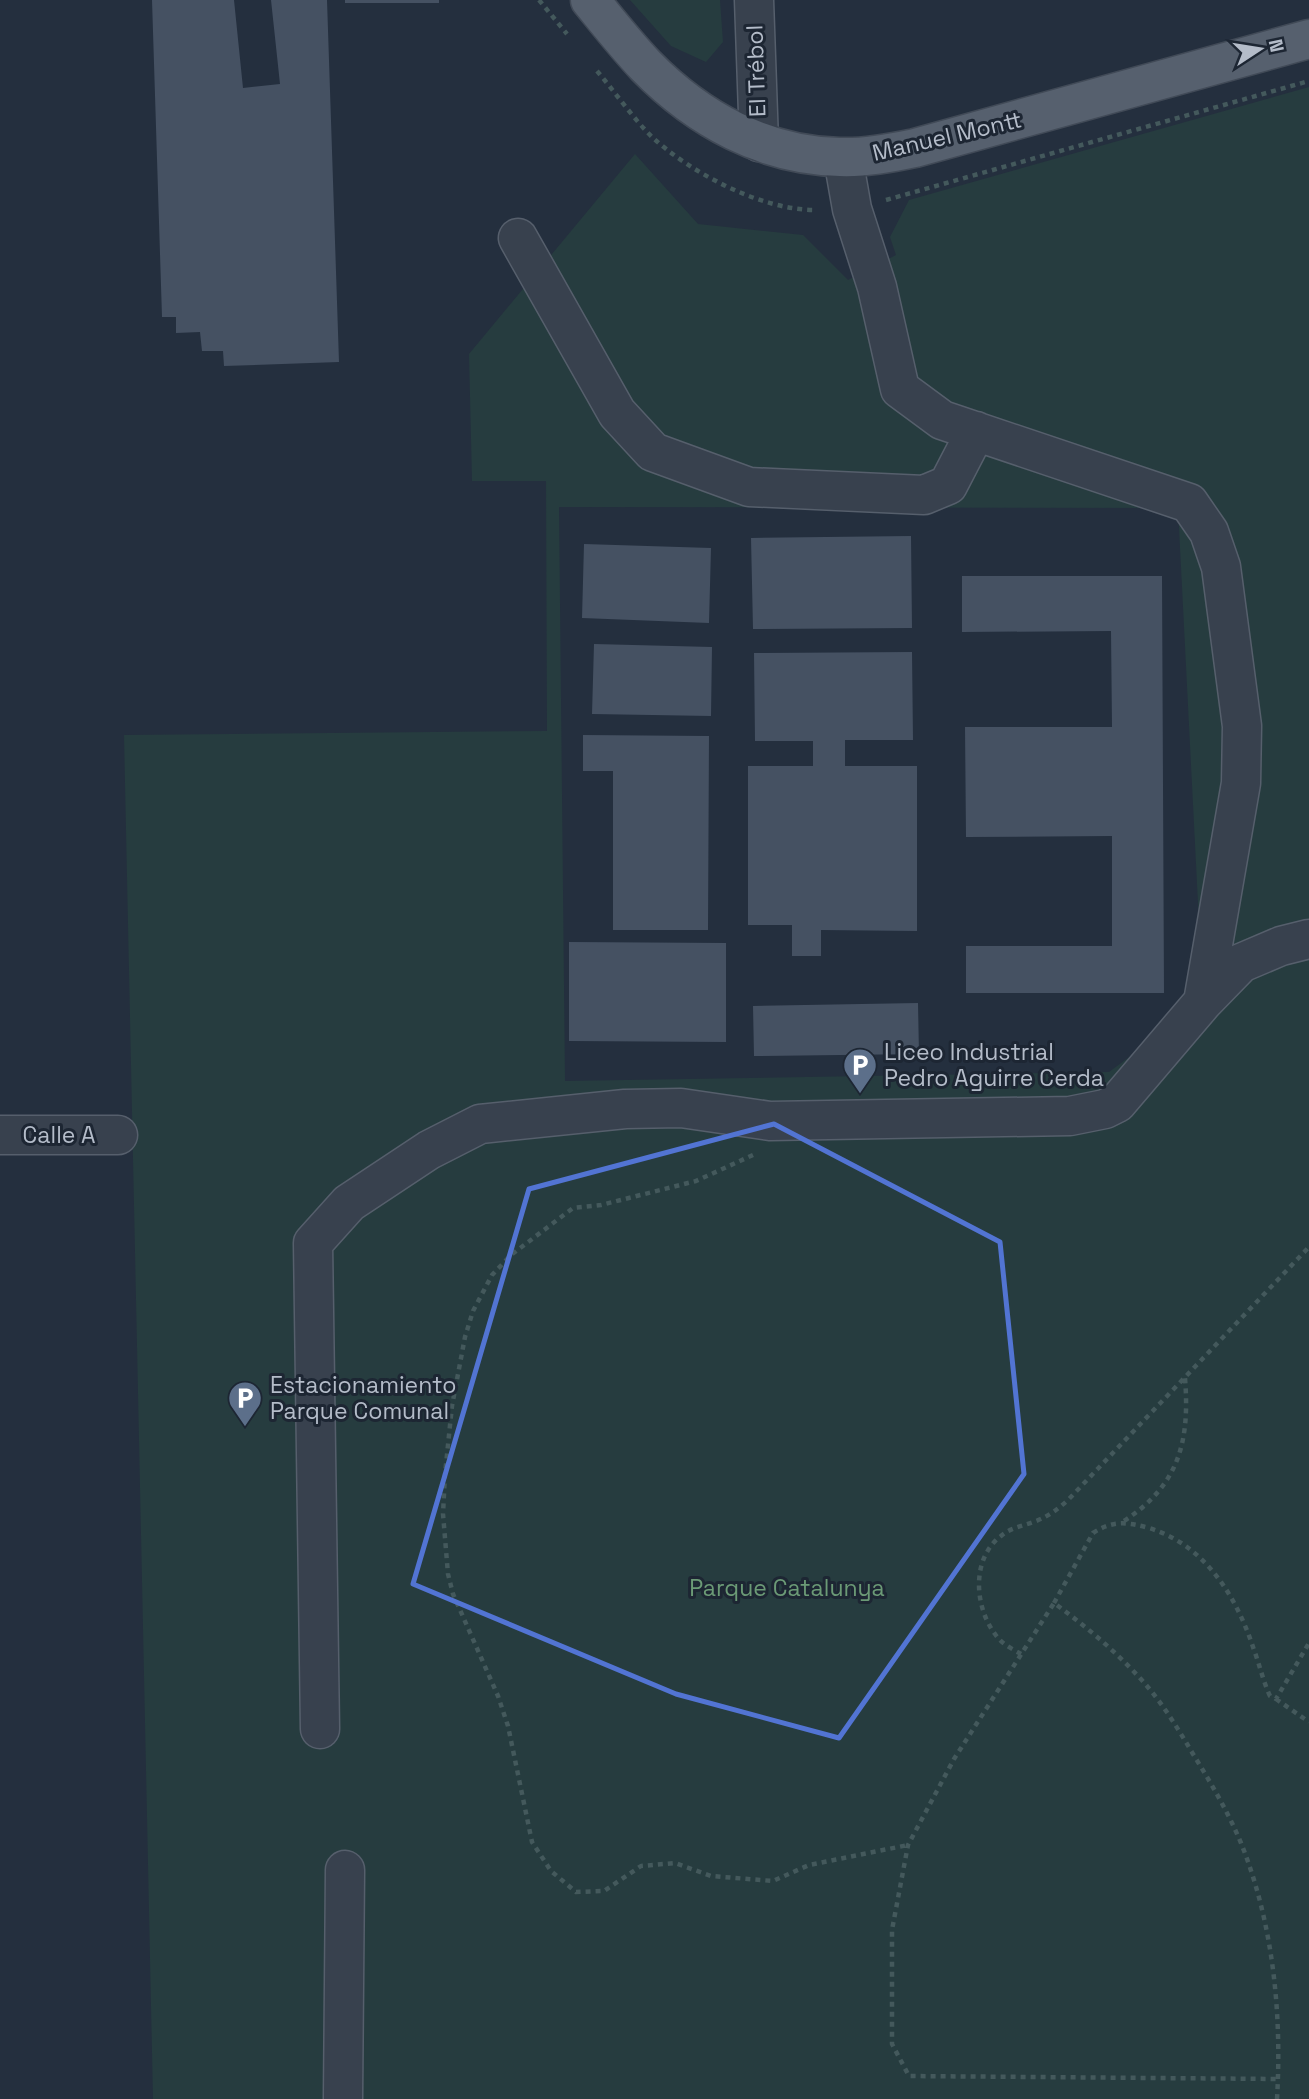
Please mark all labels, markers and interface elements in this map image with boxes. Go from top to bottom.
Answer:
north arrow [1225,14,1295,84]
street label: El Trébol [739,24,773,118]
text: N [1263,37,1290,54]
street label: Manuel Montt [869,104,1025,168]
place label: Liceo Industrial Pedro Aguirre Cerda [884,1037,1104,1093]
parking icon: Liceo Industrial Pedro Aguirre Cerda [841,1046,879,1095]
street label: Calle A [23,1120,95,1150]
place label: Estacionamiento Parque Comunal [270,1370,456,1426]
parking icon: Estacionamiento Parque Comunal [226,1379,264,1428]
park label: Parque Catalunya [689,1573,885,1603]

